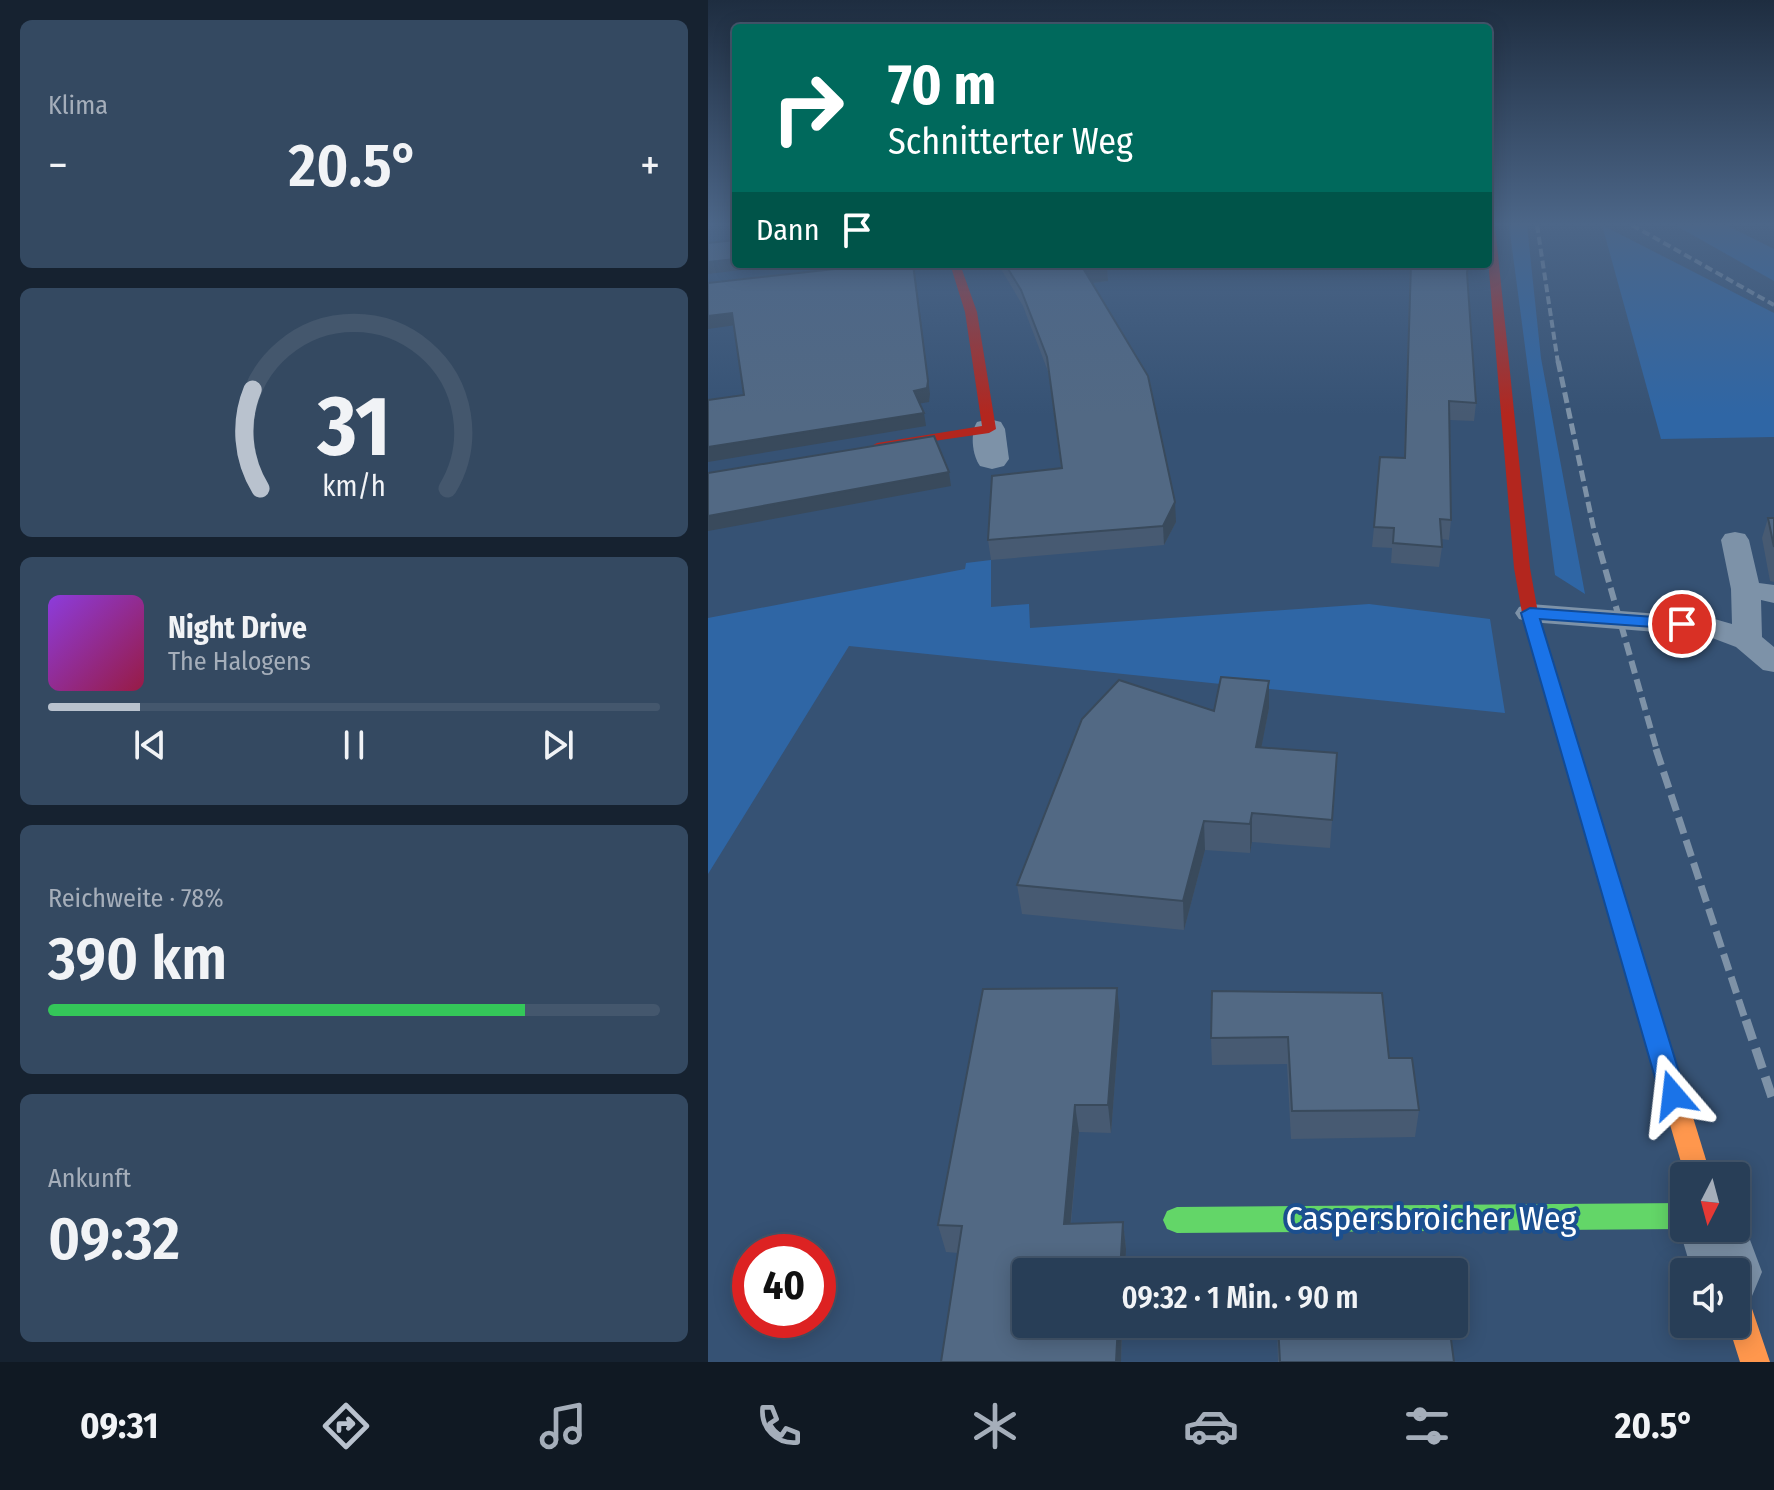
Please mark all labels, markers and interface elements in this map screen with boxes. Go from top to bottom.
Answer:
text: 70 m [888,52,996,119]
icon: right [756,56,860,160]
text: Klima [48,90,108,121]
text: Schnitterter Weg [888,120,1133,164]
text: 20.5° [289,130,419,202]
text: − [48,139,68,192]
text: + [640,139,660,192]
icon: arrive [835,208,879,252]
text: Dann [756,212,819,248]
text: 31 [317,376,390,476]
text: km/h [322,469,386,504]
pin [1648,590,1716,658]
icon: arrive [1660,602,1704,646]
text: Night Drive [168,610,307,646]
text: The Halogens [168,646,311,677]
icon: previous [128,723,172,767]
icon: pause [332,723,376,767]
icon: next [536,723,580,767]
text: Reichweite · 78% [48,883,224,914]
text: 390 km [48,923,227,995]
position arrow [1631,1053,1715,1137]
north arrow [1670,1162,1750,1242]
map controls [1670,1162,1750,1338]
text: Ankunft [48,1163,131,1194]
street label: Caspersbroicher Weg [1285,1198,1577,1239]
text: 09:32 [48,1203,180,1275]
speed limit sign: 40 [732,1234,836,1338]
button: sound [1670,1258,1750,1338]
text: 09:32 · 1 Min. · 90 m [1122,1280,1358,1316]
icon: directions [318,1398,374,1454]
icon: music [535,1398,591,1454]
icon: phone [751,1398,807,1454]
icon: climate [967,1398,1023,1454]
icon: car [1183,1398,1239,1454]
icon: filters [1399,1398,1455,1454]
text: 09:31 [80,1404,158,1448]
text: 20.5° [1615,1404,1694,1448]

